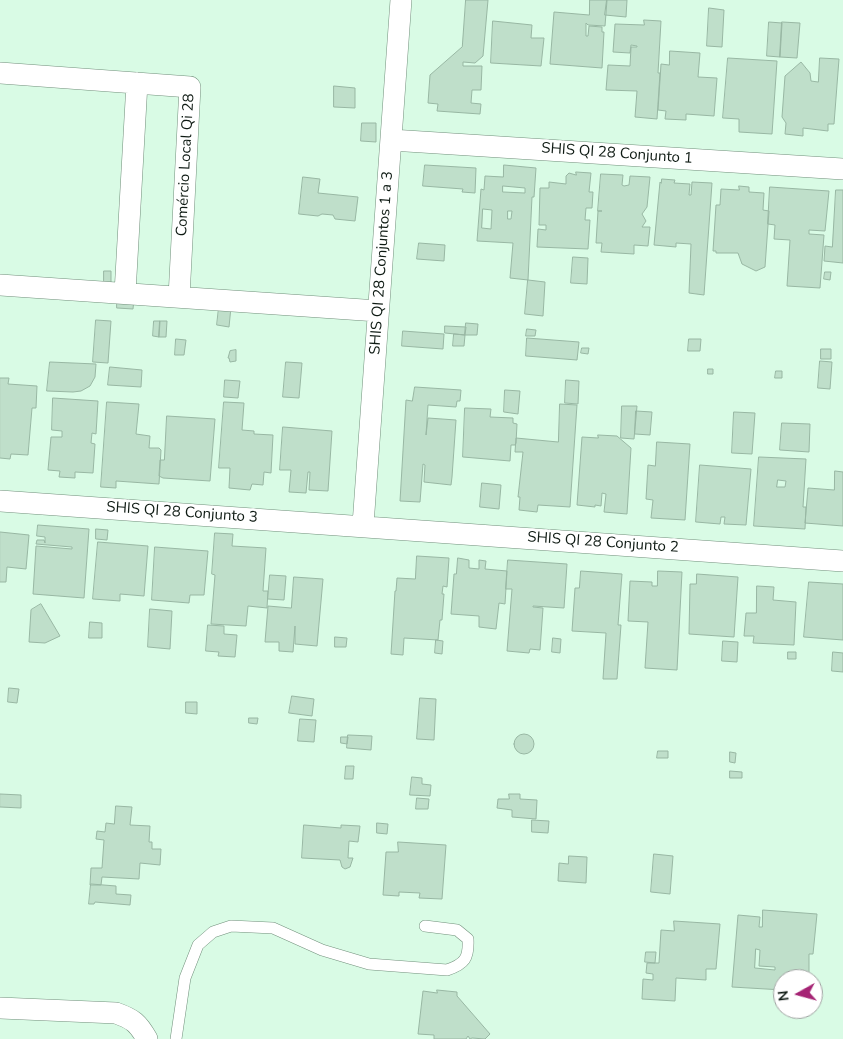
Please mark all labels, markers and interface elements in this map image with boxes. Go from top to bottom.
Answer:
street label: Comércio Local Qi 28 [173,93,199,237]
street label: SHIS QI 28 Conjunto 1 [541,140,693,168]
street label: SHIS QI 28 Conjuntos 1 a 3 [367,171,397,355]
street label: SHIS QI 28 Conjunto 3 [106,499,258,527]
street label: SHIS QI 28 Conjunto 2 [527,529,679,557]
north arrow [773,969,823,1019]
text: N [774,989,794,1002]

